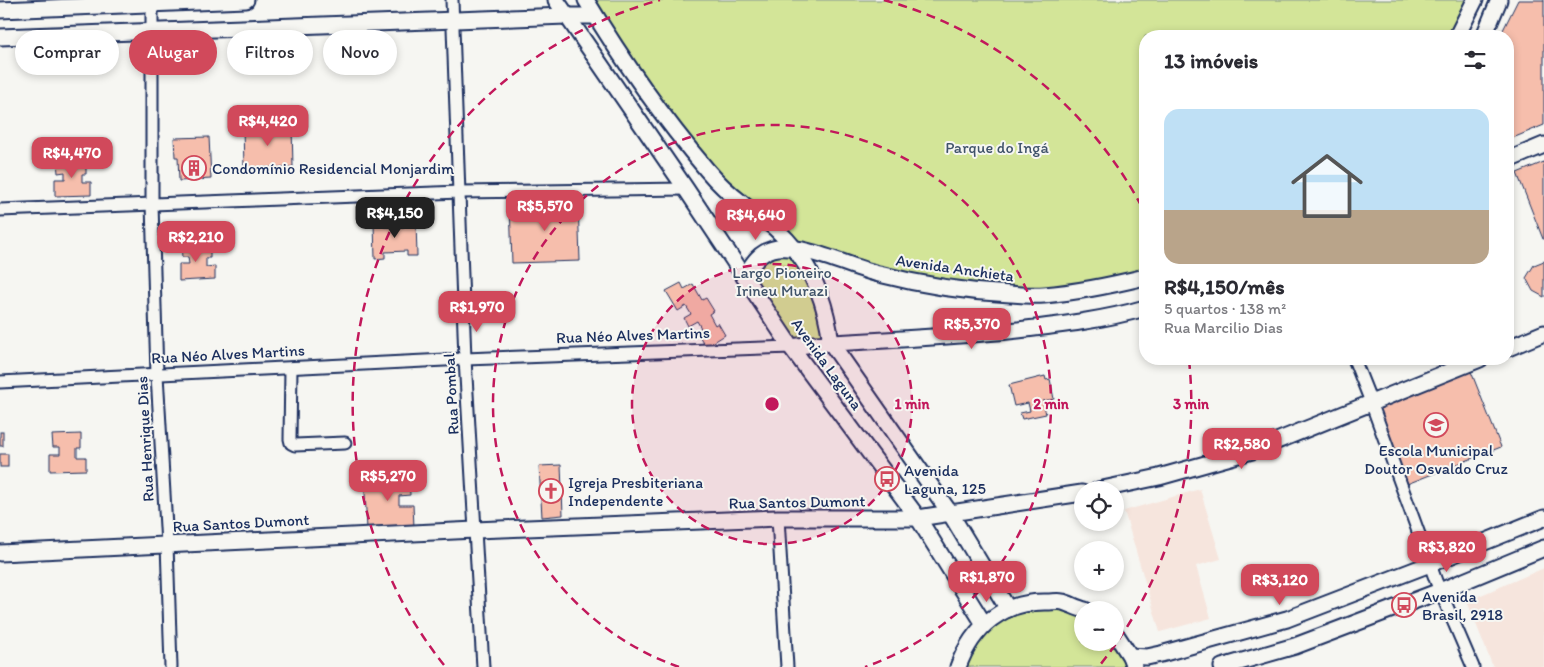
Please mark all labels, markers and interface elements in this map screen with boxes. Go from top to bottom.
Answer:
chip: Comprar [15,30,119,75]
chip: Alugar [129,30,217,75]
chip: Filtros [227,30,313,75]
chip: Novo [323,30,397,75]
icon: filters [1461,46,1489,74]
text: 13 imóveis [1164,48,1258,73]
pin: R$4,420 [222,104,314,147]
text: R$4,420 [238,111,298,130]
pin: R$4,470 [26,136,118,179]
park label: Parque do Ingá [945,138,1049,157]
icon: home [1282,141,1372,231]
text: R$4,470 [43,143,101,162]
building icon: Condomínio Residencial Monjardim [181,155,207,181]
place label: Condomínio Residencial Monjardim [212,159,454,178]
pin: R$5,570 [499,190,591,232]
pin: R$4,150 [349,196,441,239]
text: R$5,570 [517,196,573,215]
pin: R$4,640 [710,198,802,241]
text: R$4,150 [367,203,423,222]
text: R$4,640 [726,205,786,224]
pin: R$2,210 [150,220,242,263]
text: R$2,210 [168,227,224,246]
street label: Avenida Anchieta [895,250,1016,286]
park label: Largo Pioneiro Irineu Murazi [732,263,832,300]
text: R$4,150/mês [1164,274,1285,299]
pin: R$1,970 [431,290,523,333]
text: R$1,970 [449,297,505,316]
text: 5 quartos · 138 m² [1164,299,1286,318]
pin: R$5,370 [926,308,1018,350]
text: R$5,370 [944,314,1000,333]
street label: Avenida Laguna [787,315,867,414]
text: Rua Marcilio Dias [1164,318,1283,337]
street label: Rua Néo Alves Martins [556,323,710,347]
street label: Rua Néo Alves Martins [151,340,305,368]
street label: Rua Pombal [439,352,463,435]
street label: Rua Henrique Dias [132,376,158,502]
centre of rings [763,395,781,413]
text: 1 min [895,395,930,413]
text: 2 min [1033,395,1070,413]
text: 3 min [1173,395,1210,413]
school or university icon: Escola Municipal Doutor Osvaldo Cruz [1423,412,1449,438]
pin: R$2,580 [1196,428,1288,470]
text: R$2,580 [1213,434,1271,453]
place label: Escola Municipal Doutor Osvaldo Cruz [1364,441,1508,478]
pin: R$5,270 [342,460,434,502]
place label: Avenida Laguna, 125 [904,461,986,498]
text: R$5,270 [360,466,416,485]
bus stop icon: Avenida Laguna, 125 [874,466,900,492]
place label: Igreja Presbiteriana Independente [568,473,703,510]
church icon: Igreja Presbiteriana Independente [538,478,564,504]
map controls [1074,481,1124,651]
button: locate [1074,481,1124,531]
street label: Rua Santos Dumont [728,491,866,513]
street label: Rua Santos Dumont [172,510,310,536]
pin: R$3,820 [1401,530,1493,573]
text: R$3,820 [1418,537,1476,556]
button: + [1074,541,1124,591]
pin: R$1,870 [941,560,1033,603]
pin: R$3,120 [1234,564,1326,606]
text: R$1,870 [959,567,1015,586]
text: R$3,120 [1252,570,1308,589]
place label: Avenida Brasil, 2918 [1422,587,1503,624]
bus stop icon: Avenida Brasil, 2918 [1391,592,1417,618]
button: − [1074,601,1124,651]

